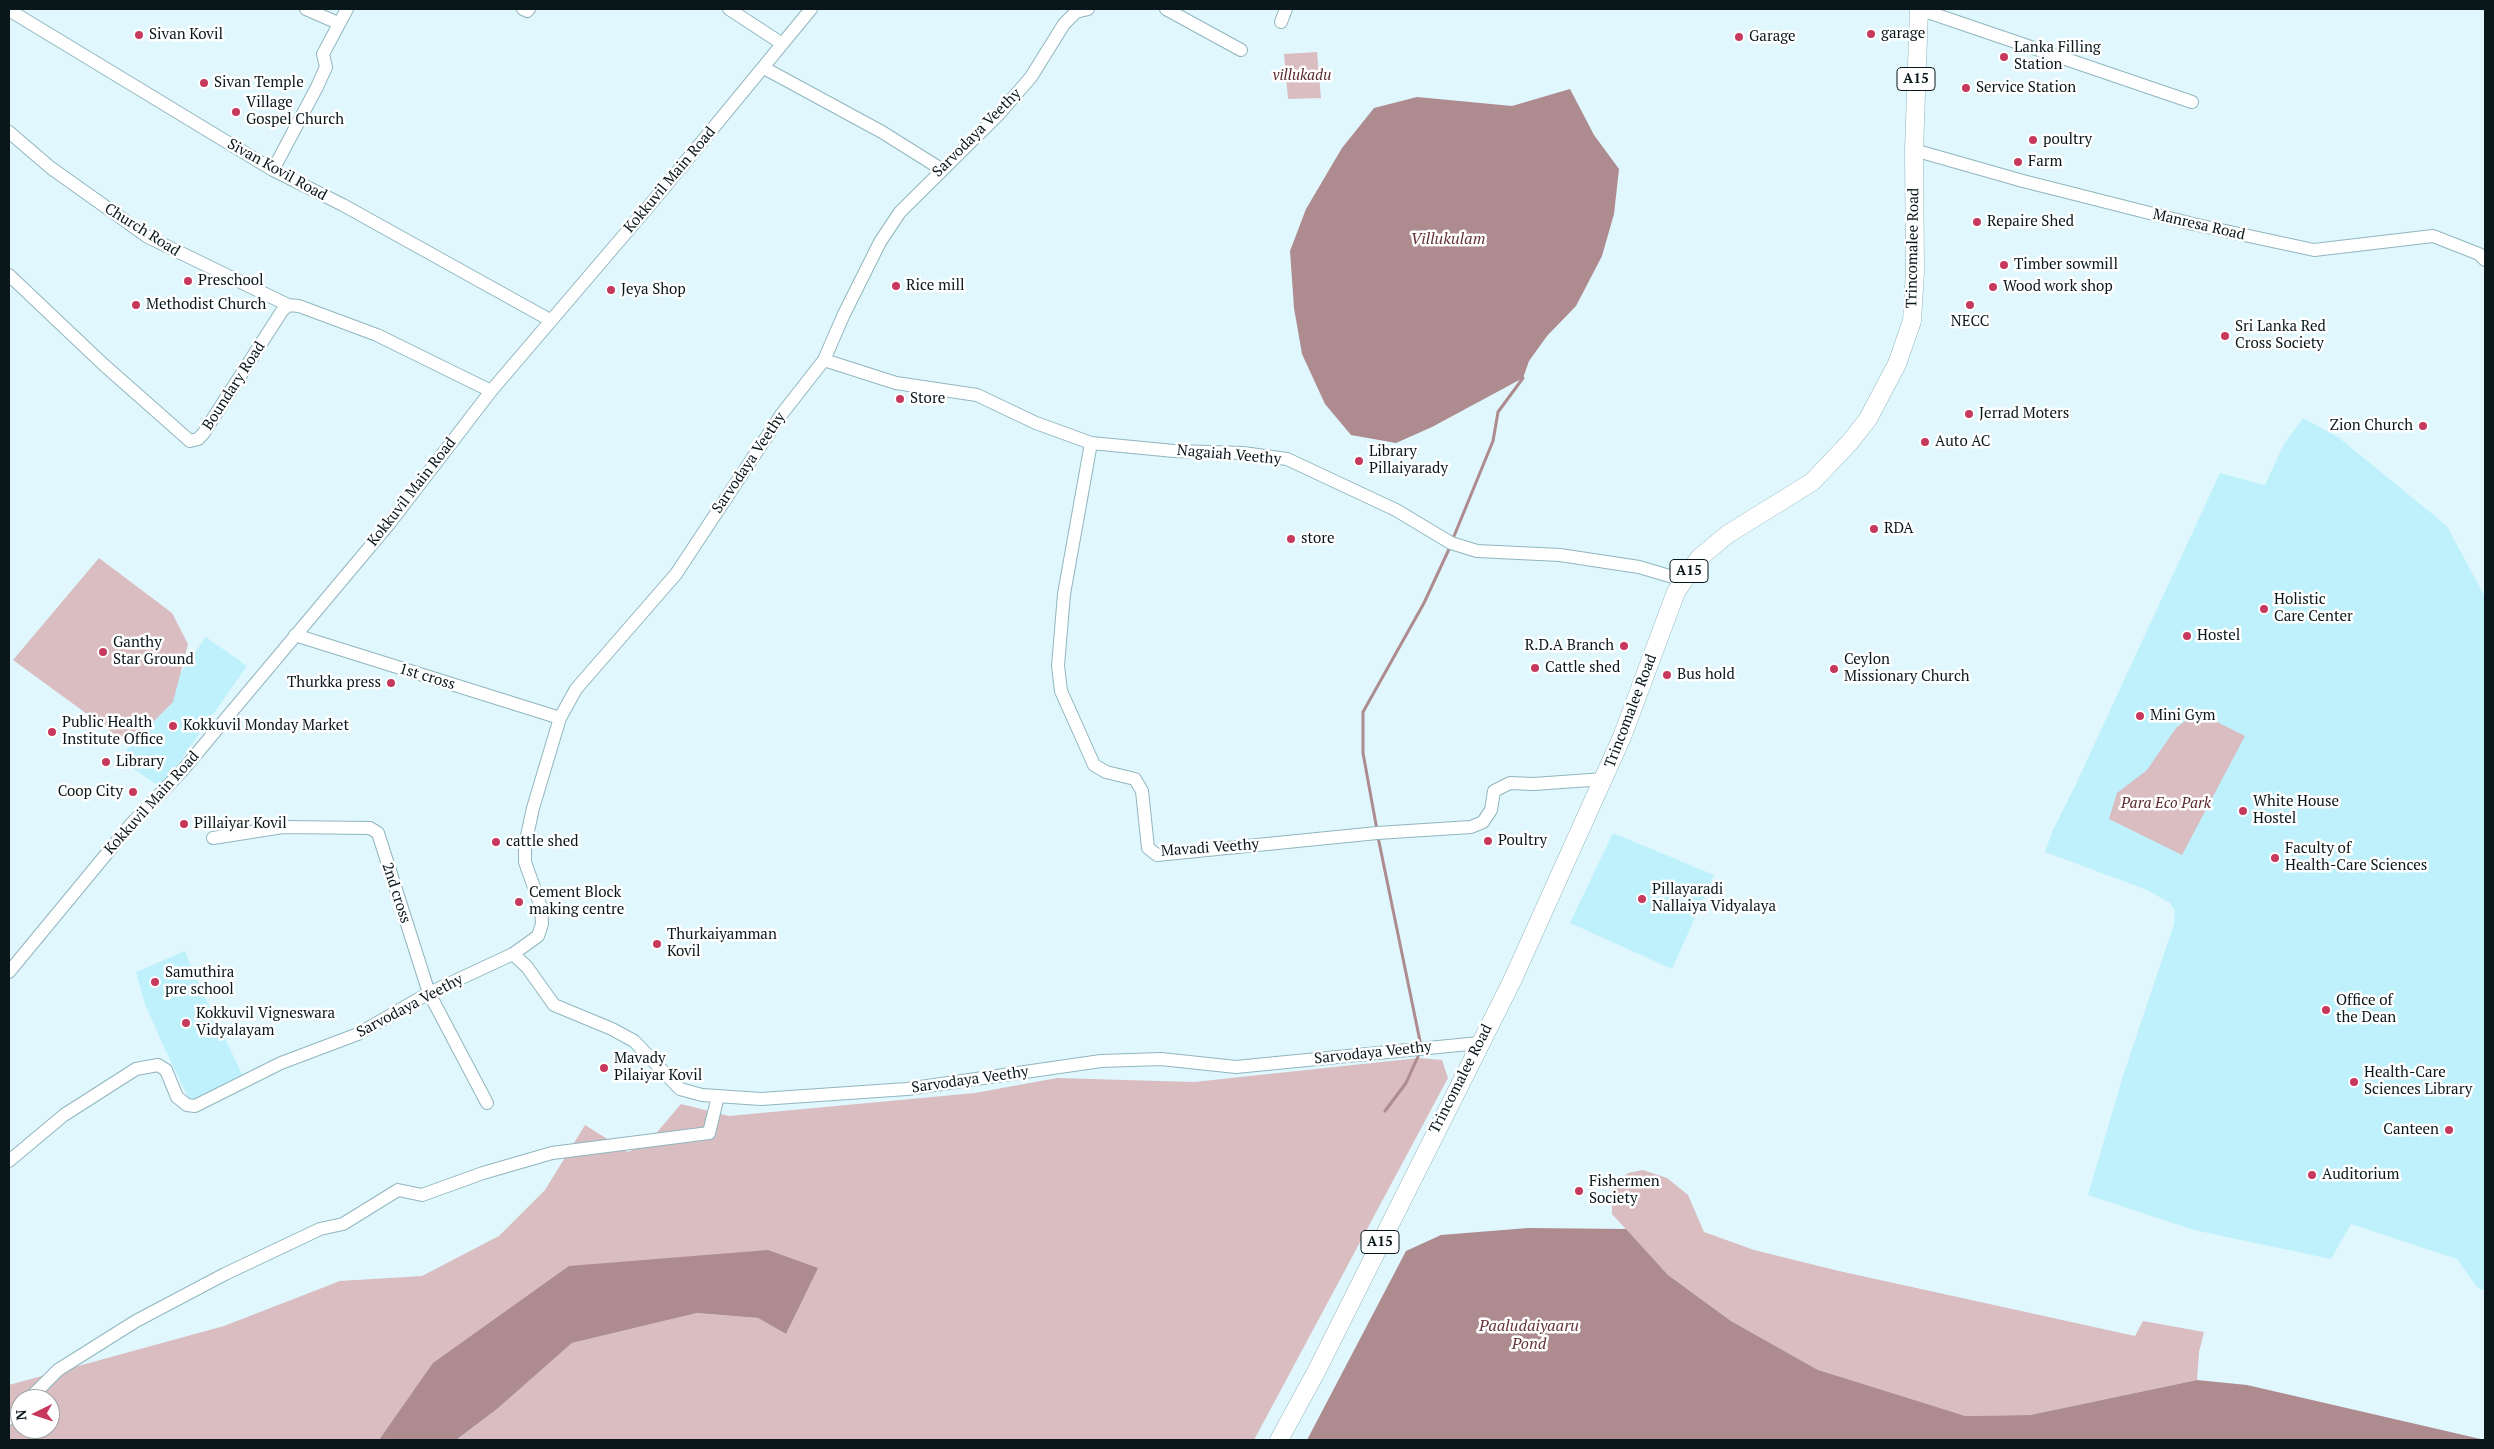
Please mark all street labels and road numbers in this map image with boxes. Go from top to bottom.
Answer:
road number: A15 [1897,68,1935,90]
street label: Sarvodaya Veethy [929,85,1025,181]
street label: Kokkuvil Main Road [620,123,720,237]
street label: Sivan Kovil Road [224,135,330,205]
street label: Trincomalee Road [1903,188,1923,308]
street label: Church Road [101,200,183,260]
street label: Manresa Road [2151,206,2247,244]
street label: Boundary Road [199,338,269,434]
street label: Sarvodaya Veethy [709,409,789,517]
street label: Kokkuvil Main Road [364,434,460,550]
street label: Nagaiah Veethy [1176,441,1282,469]
road number: A15 [1670,560,1708,582]
street label: Trincomalee Road [1601,652,1661,770]
street label: 1st cross [397,660,457,694]
street label: Kokkuvil Main Road [101,748,203,858]
street label: Mavadi Veethy [1160,836,1260,860]
street label: 2nd cross [378,860,414,926]
street label: Sarvodaya Veethy [354,970,466,1042]
street label: Trincomalee Road [1426,1021,1496,1137]
street label: Sarvodaya Veethy [1313,1038,1433,1068]
street label: Sarvodaya Veethy [910,1063,1030,1097]
road number: A15 [1361,1230,1399,1254]

